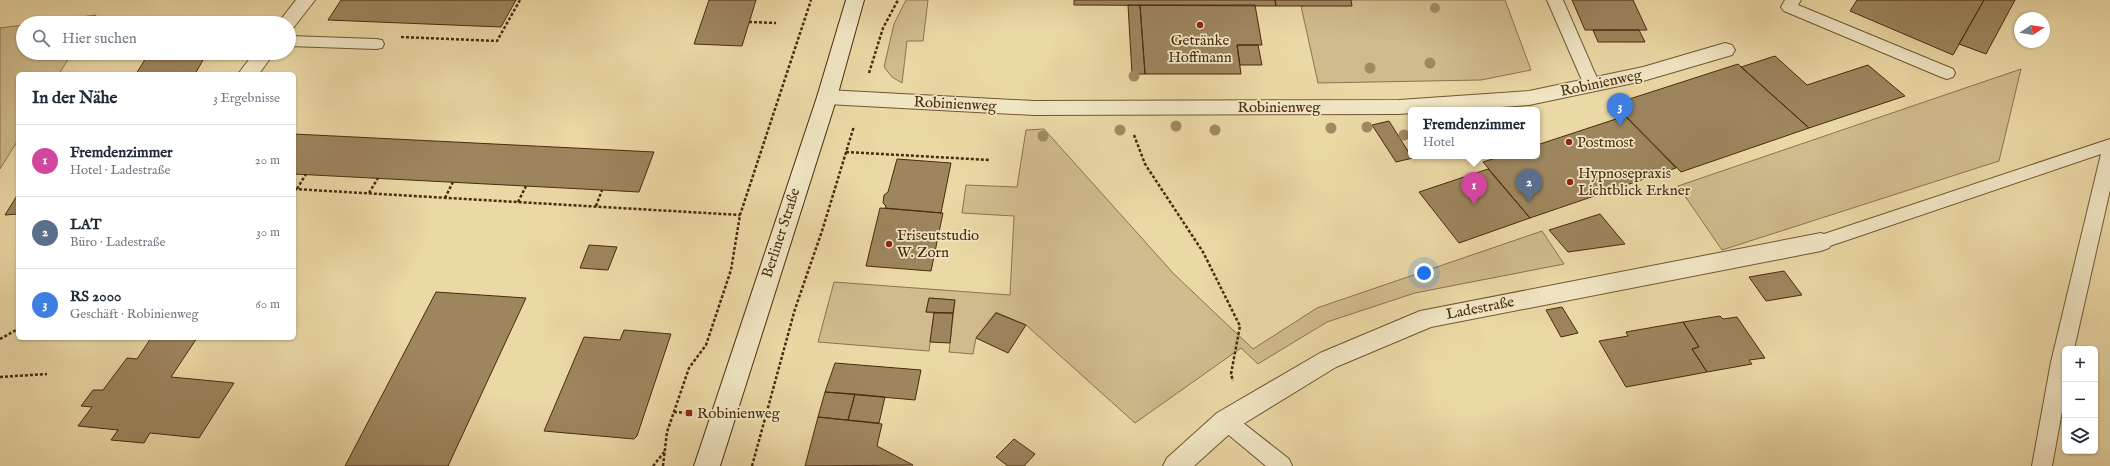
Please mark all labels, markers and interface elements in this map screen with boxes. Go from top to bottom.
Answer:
north arrow [2014,12,2050,48]
search box [16,16,296,60]
marker: Getränke Hoffmann [1195,20,1205,30]
icon: search [30,27,52,49]
text: Hier suchen [62,29,137,48]
place label: Getränke Hoffmann [1168,31,1232,67]
street label: Robinienweg [1559,65,1644,101]
text: In der Nähe [32,88,117,109]
text: 3 Ergebnisse [213,90,280,107]
street label: Robinienweg [913,92,998,116]
pin: 3 [1607,93,1633,126]
street label: Robinienweg [1238,98,1321,117]
popup [1408,107,1540,159]
text: Fremdenzimmer [1423,115,1525,134]
place label: Postmost [1577,133,1634,152]
text: Hotel [1423,134,1455,151]
marker: Postmost [1564,137,1574,147]
text: Fremdenzimmer [70,143,173,162]
text: 1 [43,152,47,169]
text: 20 m [255,152,280,169]
text: Hotel · Ladestraße [70,162,170,179]
place label: Hypnosepraxis Lichtblick Erkner [1578,164,1691,200]
pin: 2 [1516,169,1542,202]
pin: 1 [1461,172,1487,205]
marker: Hypnosepraxis Lichtblick Erkner [1565,177,1575,187]
street label: Berliner Straße [758,185,805,280]
text: LAT [70,215,101,234]
text: 2 [42,224,48,241]
text: 30 m [256,224,280,241]
place label: Friseutstudio W. Zorn [897,226,979,262]
text: Büro · Ladestraße [70,234,166,251]
marker: Friseutstudio W. Zorn [884,239,894,249]
your location [1414,263,1434,283]
text: RS 2000 [70,287,121,306]
street label: Ladestraße [1444,292,1516,324]
text: 3 [43,296,47,313]
text: 60 m [255,296,280,313]
text: Geschäft · Robinienweg [70,306,199,323]
map controls [2062,346,2098,454]
button: + [2062,346,2098,382]
button: − [2062,382,2098,418]
place label: Robinienweg [697,404,781,423]
marker: Robinienweg [684,408,694,418]
button: layers [2062,418,2098,454]

